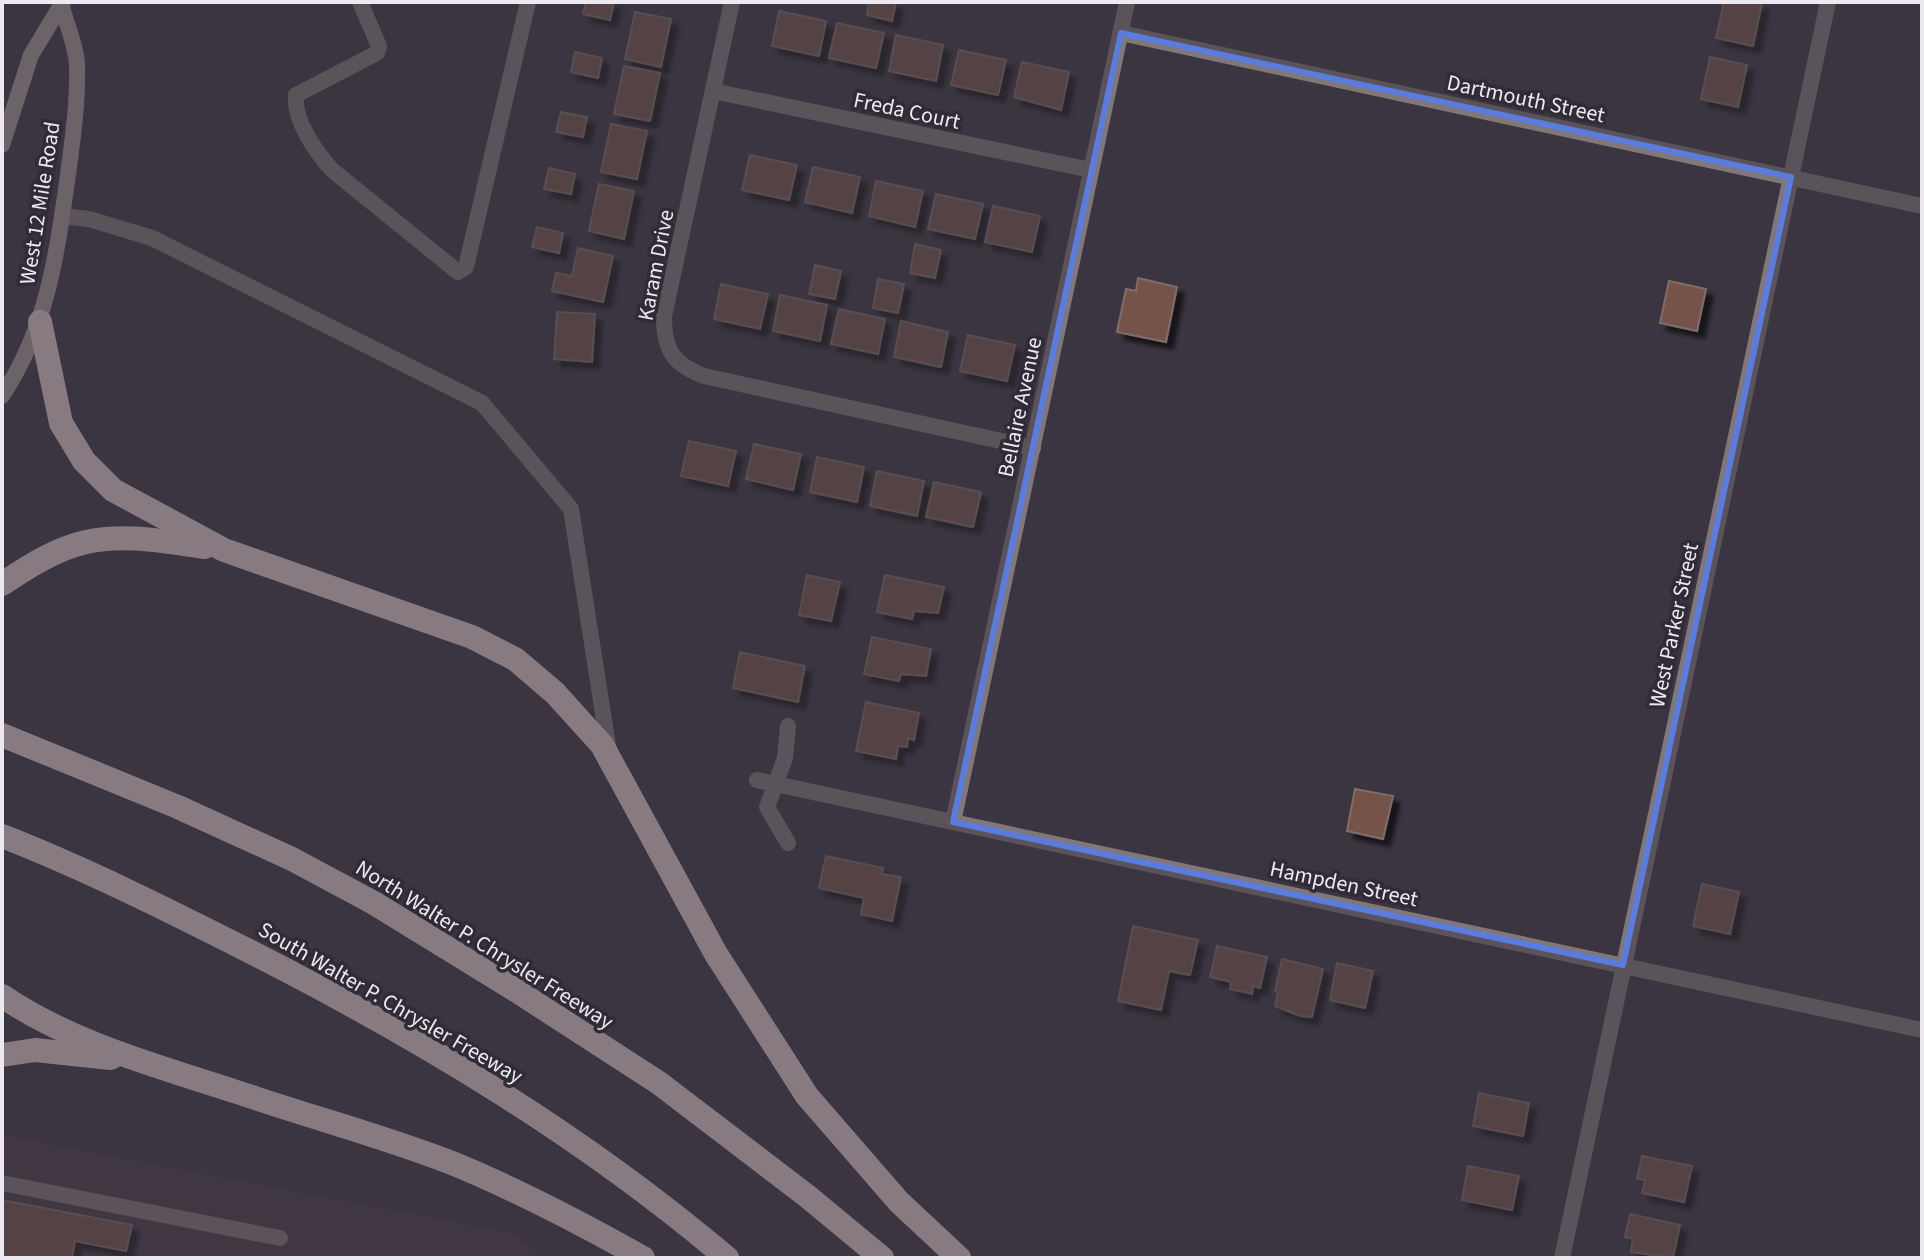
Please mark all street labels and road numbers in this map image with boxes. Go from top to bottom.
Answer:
street label: Dartmouth Street [1444,67,1608,131]
street label: Freda Court [851,84,963,138]
street label: West 12 Mile Road [11,119,69,287]
street label: Karam Drive [630,207,682,323]
street label: Bellaire Avenue [990,334,1050,480]
street label: West Parker Street [1641,539,1707,711]
street label: North Walter P. Chrysler Freeway [349,852,620,1038]
street label: Hampden Street [1267,853,1421,915]
street label: South Walter P. Chrysler Freeway [252,914,529,1092]

